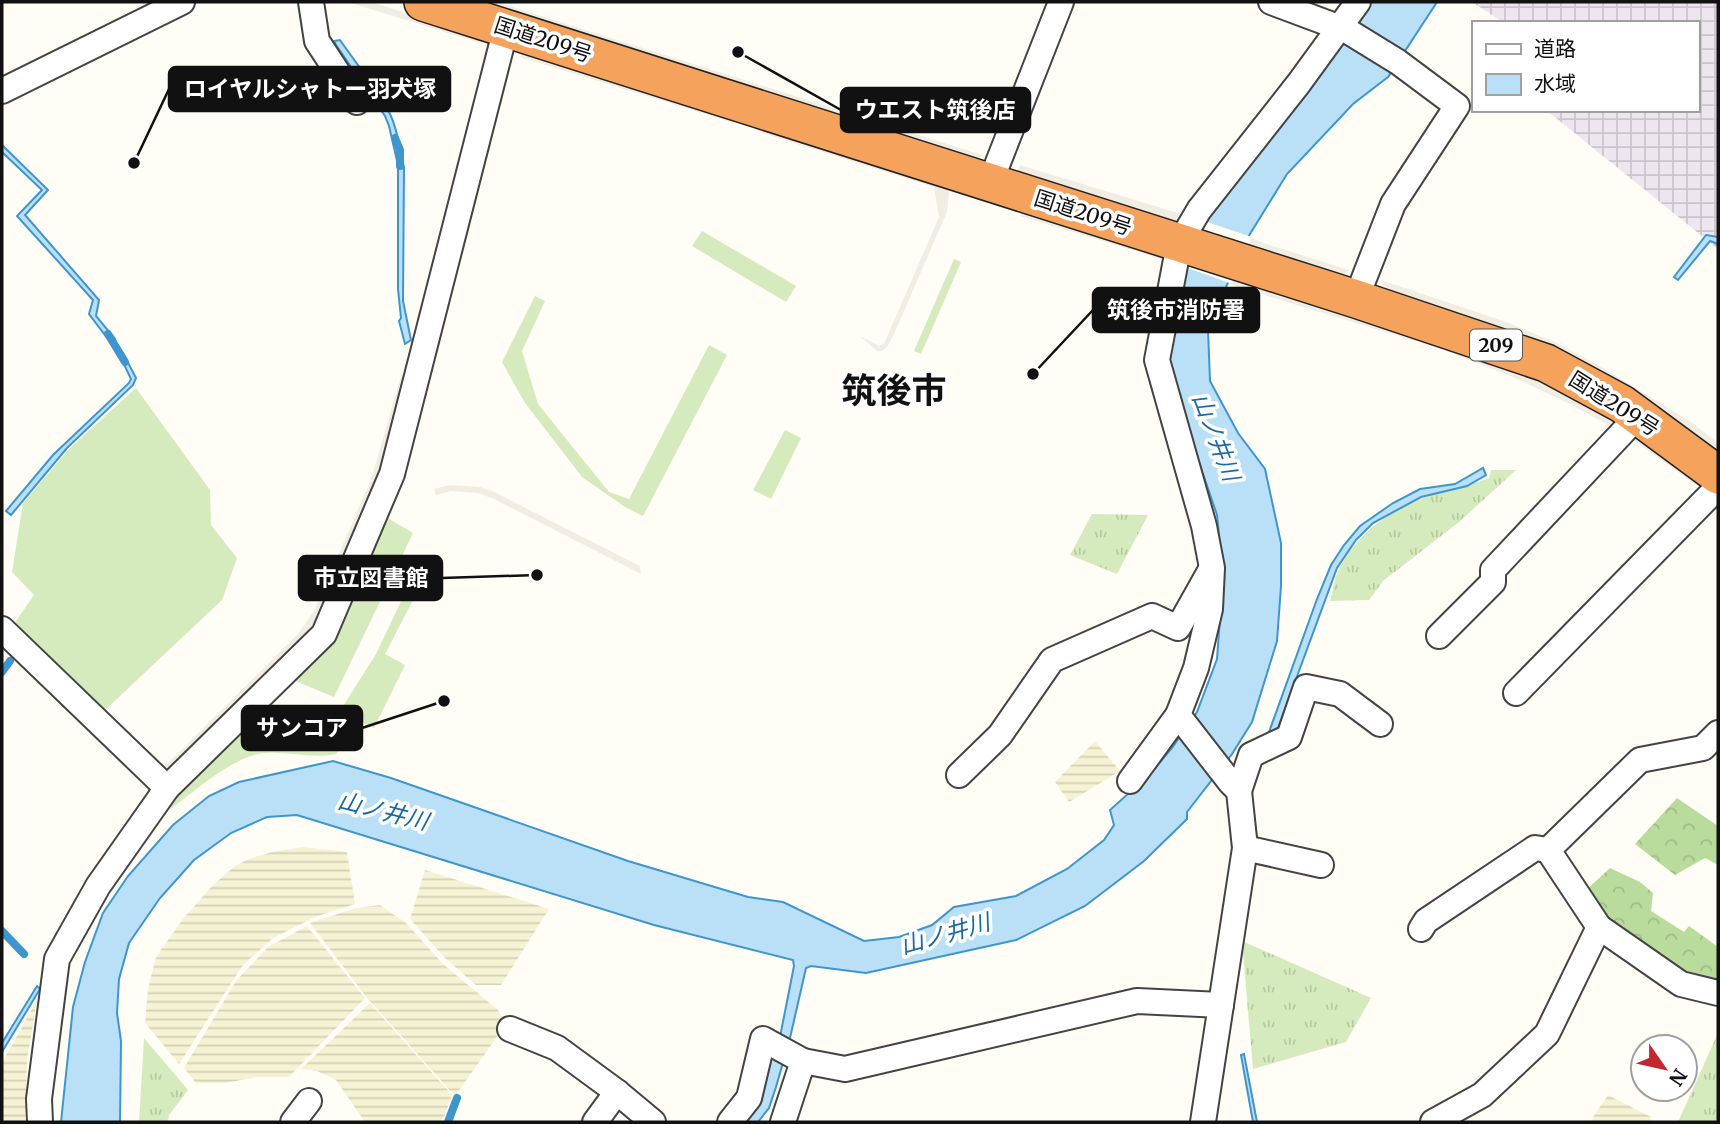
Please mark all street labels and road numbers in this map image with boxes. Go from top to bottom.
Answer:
street label: 国道209号 [491,11,595,68]
street label: 国道209号 [1031,184,1135,241]
road number: 209 [1470,330,1522,360]
street label: 国道209号 [1564,365,1664,442]

